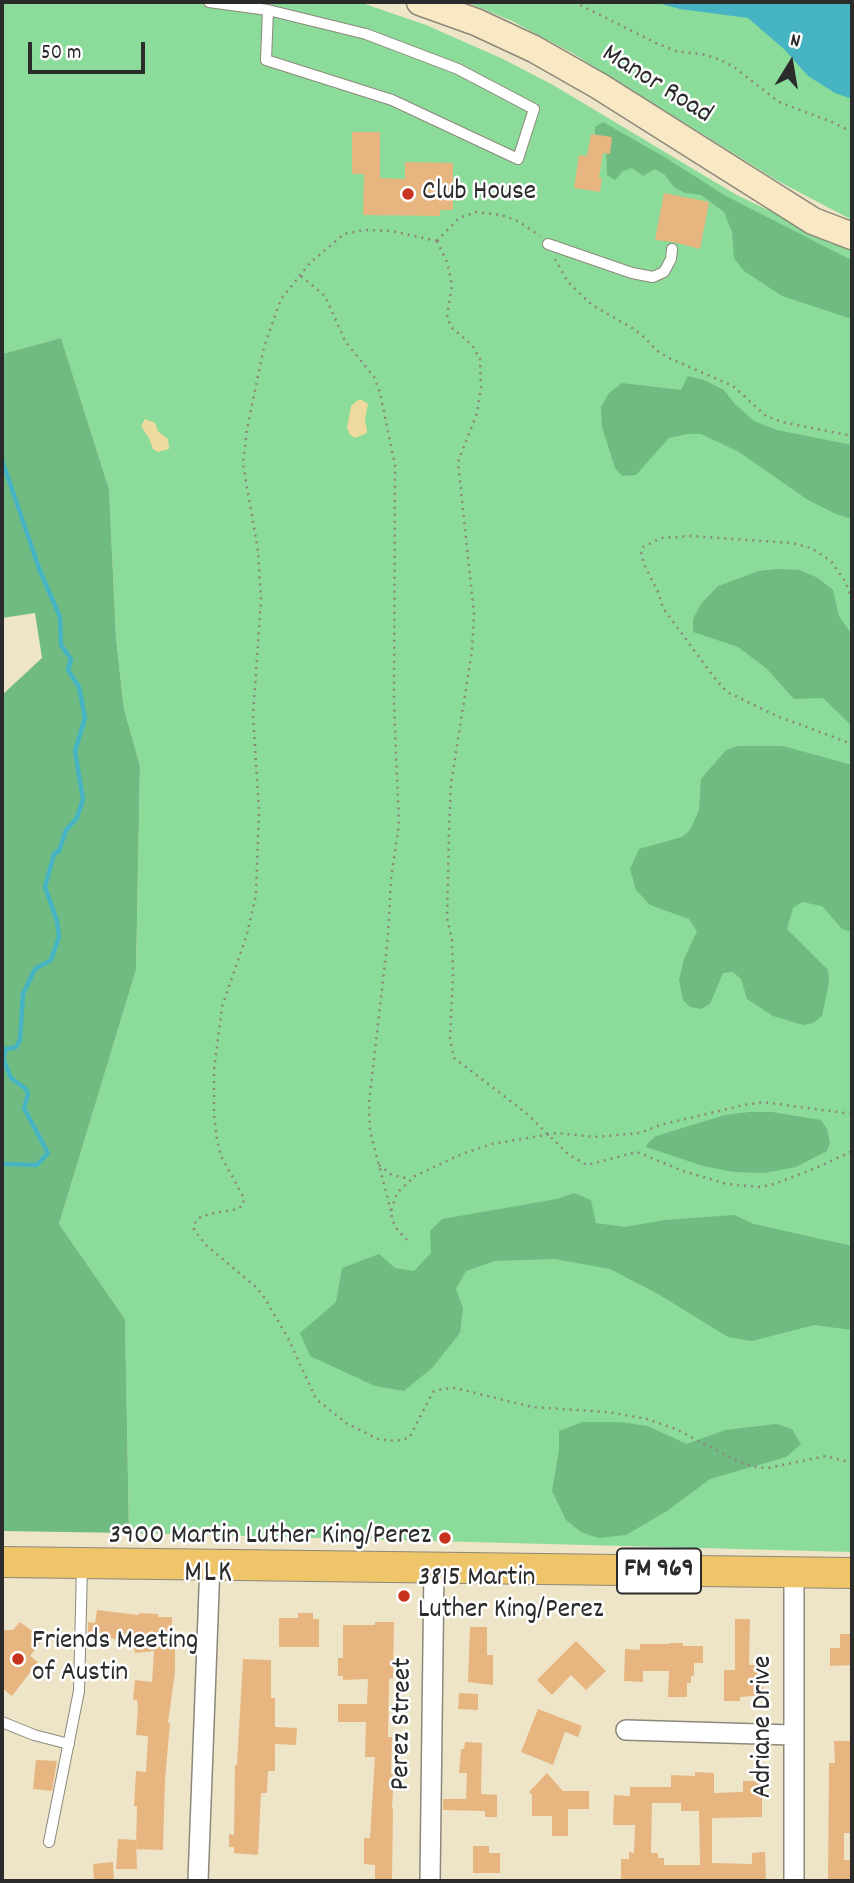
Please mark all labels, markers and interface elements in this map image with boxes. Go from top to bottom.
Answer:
scale bar [32,28,149,72]
north arrow [756,28,826,98]
text: N [788,28,802,56]
text: 50 m [41,39,81,69]
street label: Manor Road [594,39,718,133]
place label: Club House [422,177,536,211]
marker: Club House [400,186,416,202]
place label: 3900 Martin Luther King/Perez [109,1521,431,1555]
marker: 3900 Martin Luther King/Perez [437,1530,453,1546]
road number: FM 969 [617,1548,701,1594]
district label: MLK [185,1558,233,1594]
place label: 3815 Martin Luther King/Perez [418,1563,603,1629]
marker: 3815 Martin Luther King/Perez [396,1588,412,1604]
place label: Friends Meeting of Austin [32,1626,198,1692]
marker: Friends Meeting of Austin [10,1651,26,1667]
street label: Adriane Drive [748,1656,782,1798]
street label: Perez Street [386,1657,422,1791]

